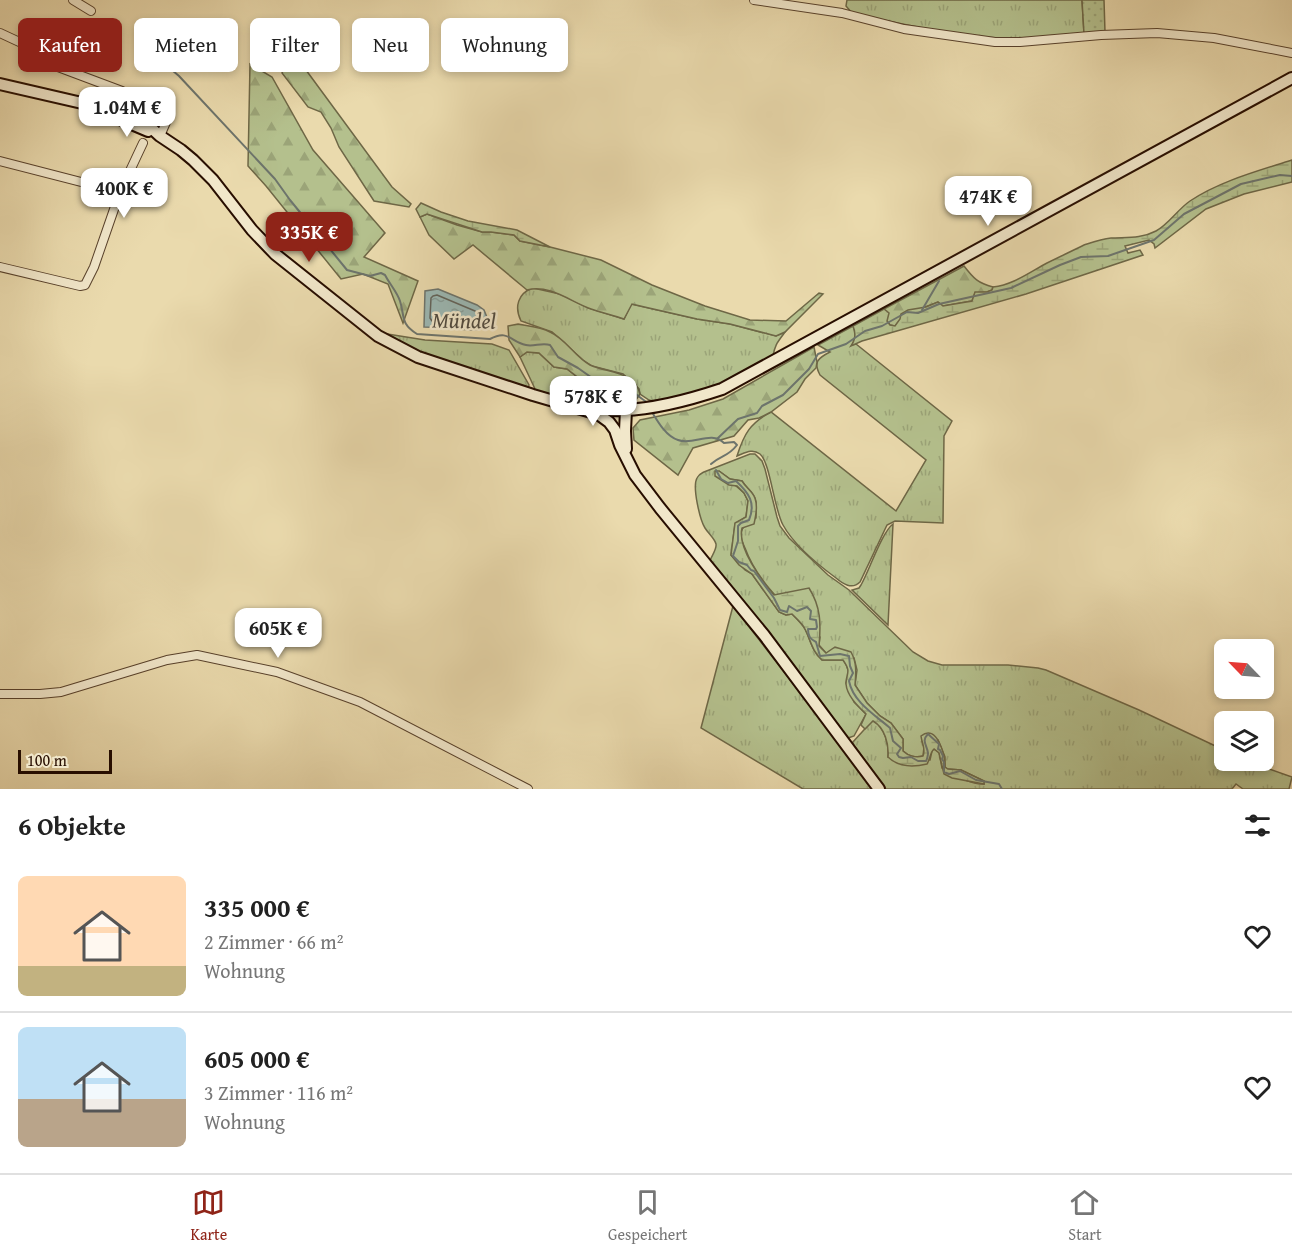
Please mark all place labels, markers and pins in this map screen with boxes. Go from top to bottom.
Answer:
pin: 1.04M € [72,87,182,138]
pin: 400K € [75,168,173,219]
pin: 474K € [939,176,1037,227]
pin: 335K € [260,212,358,263]
pin: 578K € [544,376,642,427]
pin: 605K € [229,608,327,659]

